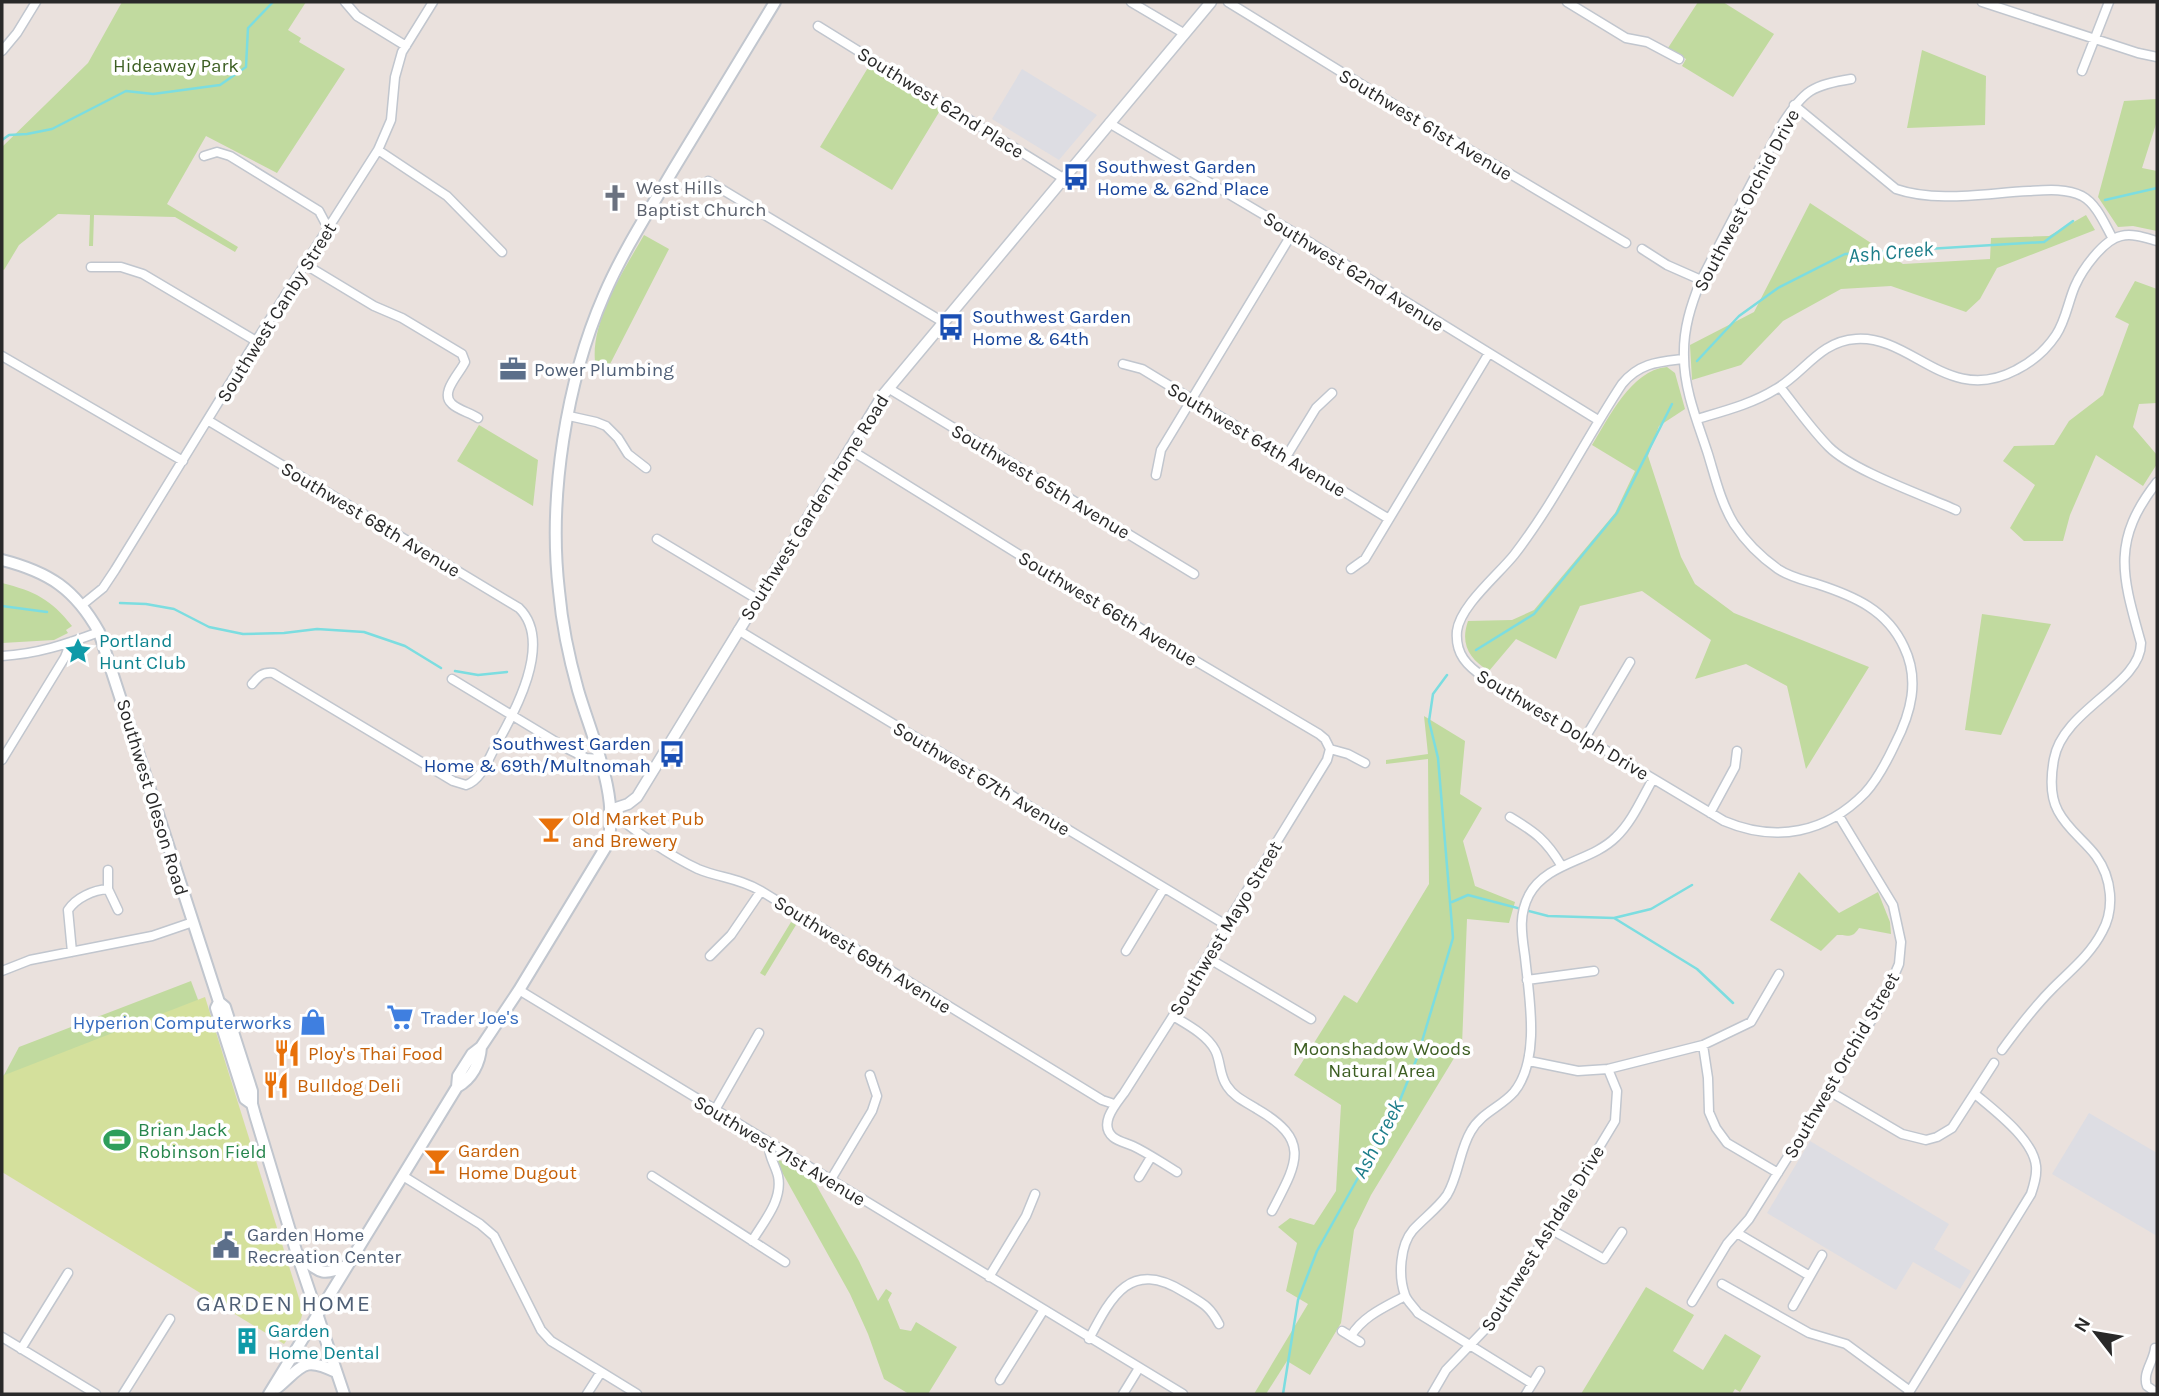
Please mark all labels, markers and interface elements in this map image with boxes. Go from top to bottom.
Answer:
street label: Southwest 62nd Place [853,43,1028,163]
park label: Hideaway Park [113,55,239,77]
street label: Southwest 61st Avenue [1335,64,1516,185]
street label: Southwest Orchid Drive [1689,106,1804,295]
place label: Southwest Garden Home & 62nd Place [1097,156,1269,200]
bus stop icon: Southwest Garden Home & 62nd Place [1061,162,1091,192]
place label: West Hills Baptist Church [636,177,767,221]
church icon: West Hills Baptist Church [600,183,630,213]
street label: Southwest 62nd Avenue [1259,207,1448,337]
street label: Southwest Canby Street [213,219,341,406]
water label: Ash Creek [1847,236,1935,268]
place label: Southwest Garden Home & 64th [972,306,1131,350]
bus stop icon: Southwest Garden Home & 64th [936,312,966,342]
office icon: Power Plumbing [498,354,528,384]
place label: Power Plumbing [534,359,674,381]
street label: Southwest 64th Avenue [1163,378,1350,502]
street label: Southwest Garden Home Road [736,390,894,625]
street label: Southwest 65th Avenue [947,420,1134,544]
street label: Southwest 68th Avenue [277,458,464,582]
street label: Southwest 66th Avenue [1014,547,1201,671]
place label: Portland Hunt Club [99,630,186,674]
place icon: Portland Hunt Club [63,636,93,666]
street label: Southwest Dolph Drive [1472,665,1653,785]
street label: Southwest Oleson Road [112,696,192,898]
street label: Southwest 67th Avenue [889,717,1074,840]
place label: Southwest Garden Home & 69th/Multnomah [424,733,651,777]
bus stop icon: Southwest Garden Home & 69th/Multnomah [657,739,687,769]
place label: Old Market Pub and Brewery [572,808,704,852]
bar icon: Old Market Pub and Brewery [536,814,566,844]
street label: Southwest Mayo Street [1165,837,1287,1020]
street label: Southwest 69th Avenue [770,891,955,1018]
street label: Southwest Orchid Street [1780,969,1904,1162]
supermarket icon: Trader Joe's [385,1002,415,1032]
shop icon: Hyperion Computerworks [298,1007,328,1037]
place label: Trader Joe's [421,1007,519,1029]
place label: Hyperion Computerworks [73,1012,292,1034]
restaurant icon: Ploy's Thai Food [272,1038,302,1068]
park label: Moonshadow Woods Natural Area [1293,1038,1471,1082]
place label: Ploy's Thai Food [308,1043,443,1065]
restaurant icon: Bulldog Deli [261,1070,291,1100]
place label: Bulldog Deli [297,1075,401,1097]
street label: Southwest 71st Avenue [690,1091,869,1211]
water label: Ash Creek [1347,1095,1409,1182]
place label: Brian Jack Robinson Field [138,1119,267,1163]
sports icon: Brian Jack Robinson Field [102,1125,132,1155]
place label: Garden Home Dugout [458,1140,577,1184]
street label: Southwest Ashdale Drive [1476,1141,1609,1336]
bar icon: Garden Home Dugout [422,1146,452,1176]
place label: Garden Home Recreation Center [247,1224,401,1268]
public building icon: Garden Home Recreation Center [211,1230,241,1260]
district label: GARDEN HOME [196,1290,372,1317]
north arrow [2061,1298,2131,1368]
text: N [2069,1313,2095,1336]
place label: Garden Home Dental [268,1320,380,1364]
building icon: Garden Home Dental [232,1326,262,1356]

